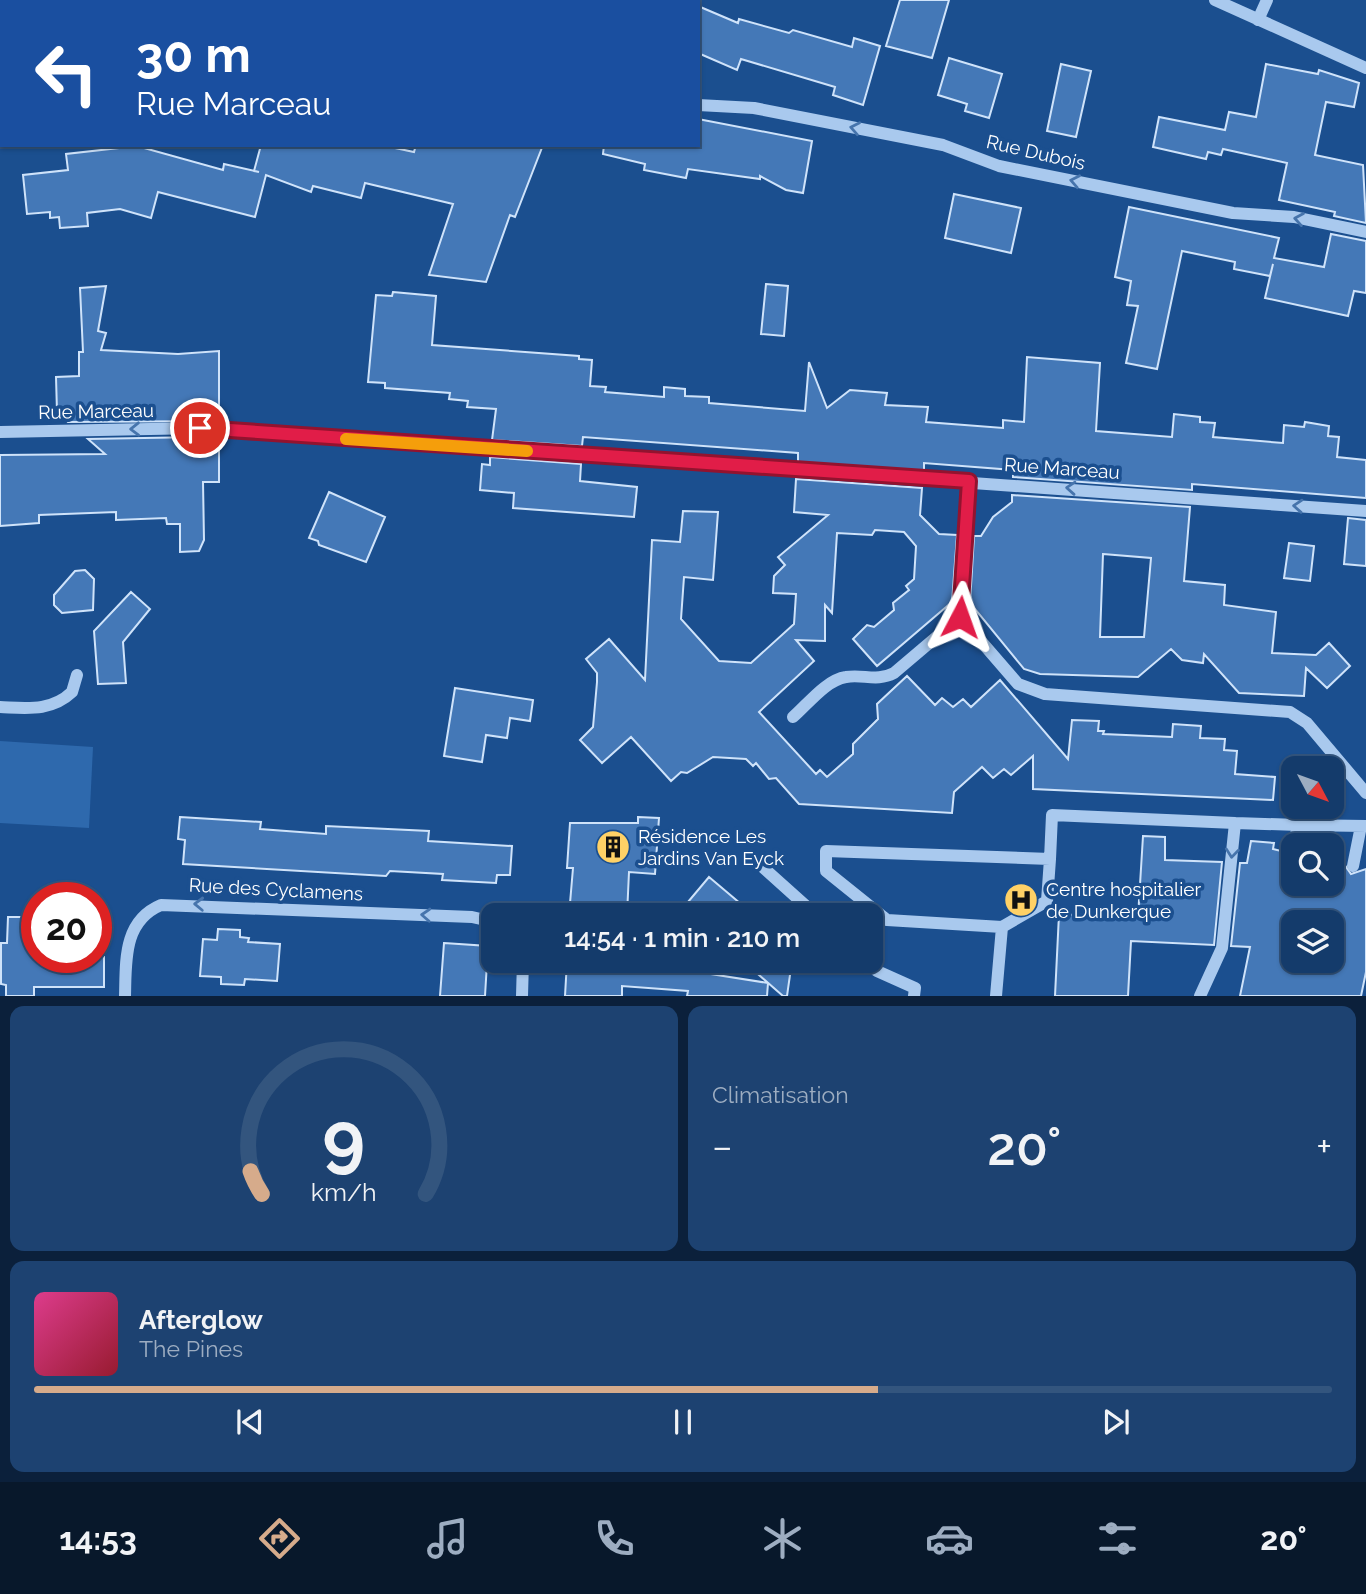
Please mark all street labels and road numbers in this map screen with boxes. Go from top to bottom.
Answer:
street label: Rue Dubois [984,130,1088,174]
street label: Rue Marceau [38,399,154,423]
street label: Rue Marceau [1003,453,1121,483]
street label: Rue des Cyclamens [188,873,364,905]

